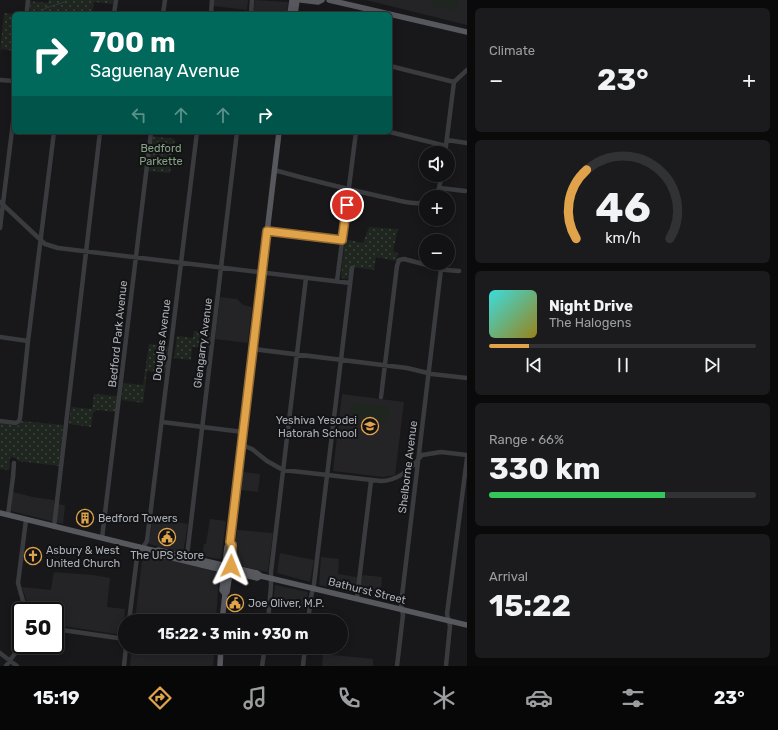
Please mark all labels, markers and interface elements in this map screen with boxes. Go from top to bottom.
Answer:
text: 700 m [90,26,176,59]
icon: right [24,28,76,80]
text: Climate [489,43,535,58]
text: Saguenay Avenue [90,60,240,82]
text: 23° [597,62,649,98]
text: − [489,67,503,94]
text: + [742,67,756,94]
icon: left [128,104,150,126]
icon: ahead [170,104,192,126]
icon: ahead [212,104,234,126]
icon: right [254,104,276,126]
park label: Bedford Parkette [139,142,183,168]
map controls [419,146,455,270]
button: sound [419,146,455,182]
text: 46 [595,183,650,232]
pin [330,188,364,222]
button: + [419,190,455,226]
icon: arrive [336,194,358,216]
text: km/h [605,230,640,247]
button: − [419,234,455,270]
street label: Bedford Park Avenue [106,280,130,388]
street label: Glengarry Avenue [191,297,215,389]
text: Night Drive [549,297,633,315]
street label: Douglas Avenue [151,298,173,382]
text: The Halogens [549,315,631,330]
icon: previous [523,354,545,376]
icon: pause [612,354,634,376]
icon: next [701,354,723,376]
place label: Yeshiva Yesodei Hatorah School [276,414,357,440]
school or university icon: Yeshiva Yesodei Hatorah School [360,416,380,436]
street label: Shelborne Avenue [396,420,420,514]
text: Range · 66% [489,432,564,447]
text: 330 km [489,451,600,487]
building icon: Bedford Towers [75,508,95,528]
place label: Bedford Towers [98,512,178,525]
public building icon: The UPS Store [157,527,177,547]
place label: Asbury & West United Church [46,544,120,570]
position arrow [210,545,252,587]
church icon: Asbury & West United Church [23,546,43,566]
place label: The UPS Store [130,549,204,562]
text: Arrival [489,569,528,584]
street label: Bathurst Street [327,575,408,607]
text: 15:22 [489,588,571,624]
public building icon: Joe Oliver, M.P. [225,593,245,613]
place label: Joe Oliver, M.P. [248,597,325,610]
speed limit sign: 50 [12,602,64,654]
text: 15:22 · 3 min · 930 m [158,625,309,643]
icon: directions [146,684,174,712]
icon: music [241,684,269,712]
icon: phone [335,684,363,712]
icon: climate [430,684,458,712]
icon: car [525,684,553,712]
icon: filters [619,684,647,712]
text: 15:19 [33,687,80,709]
text: 23° [714,687,745,709]

